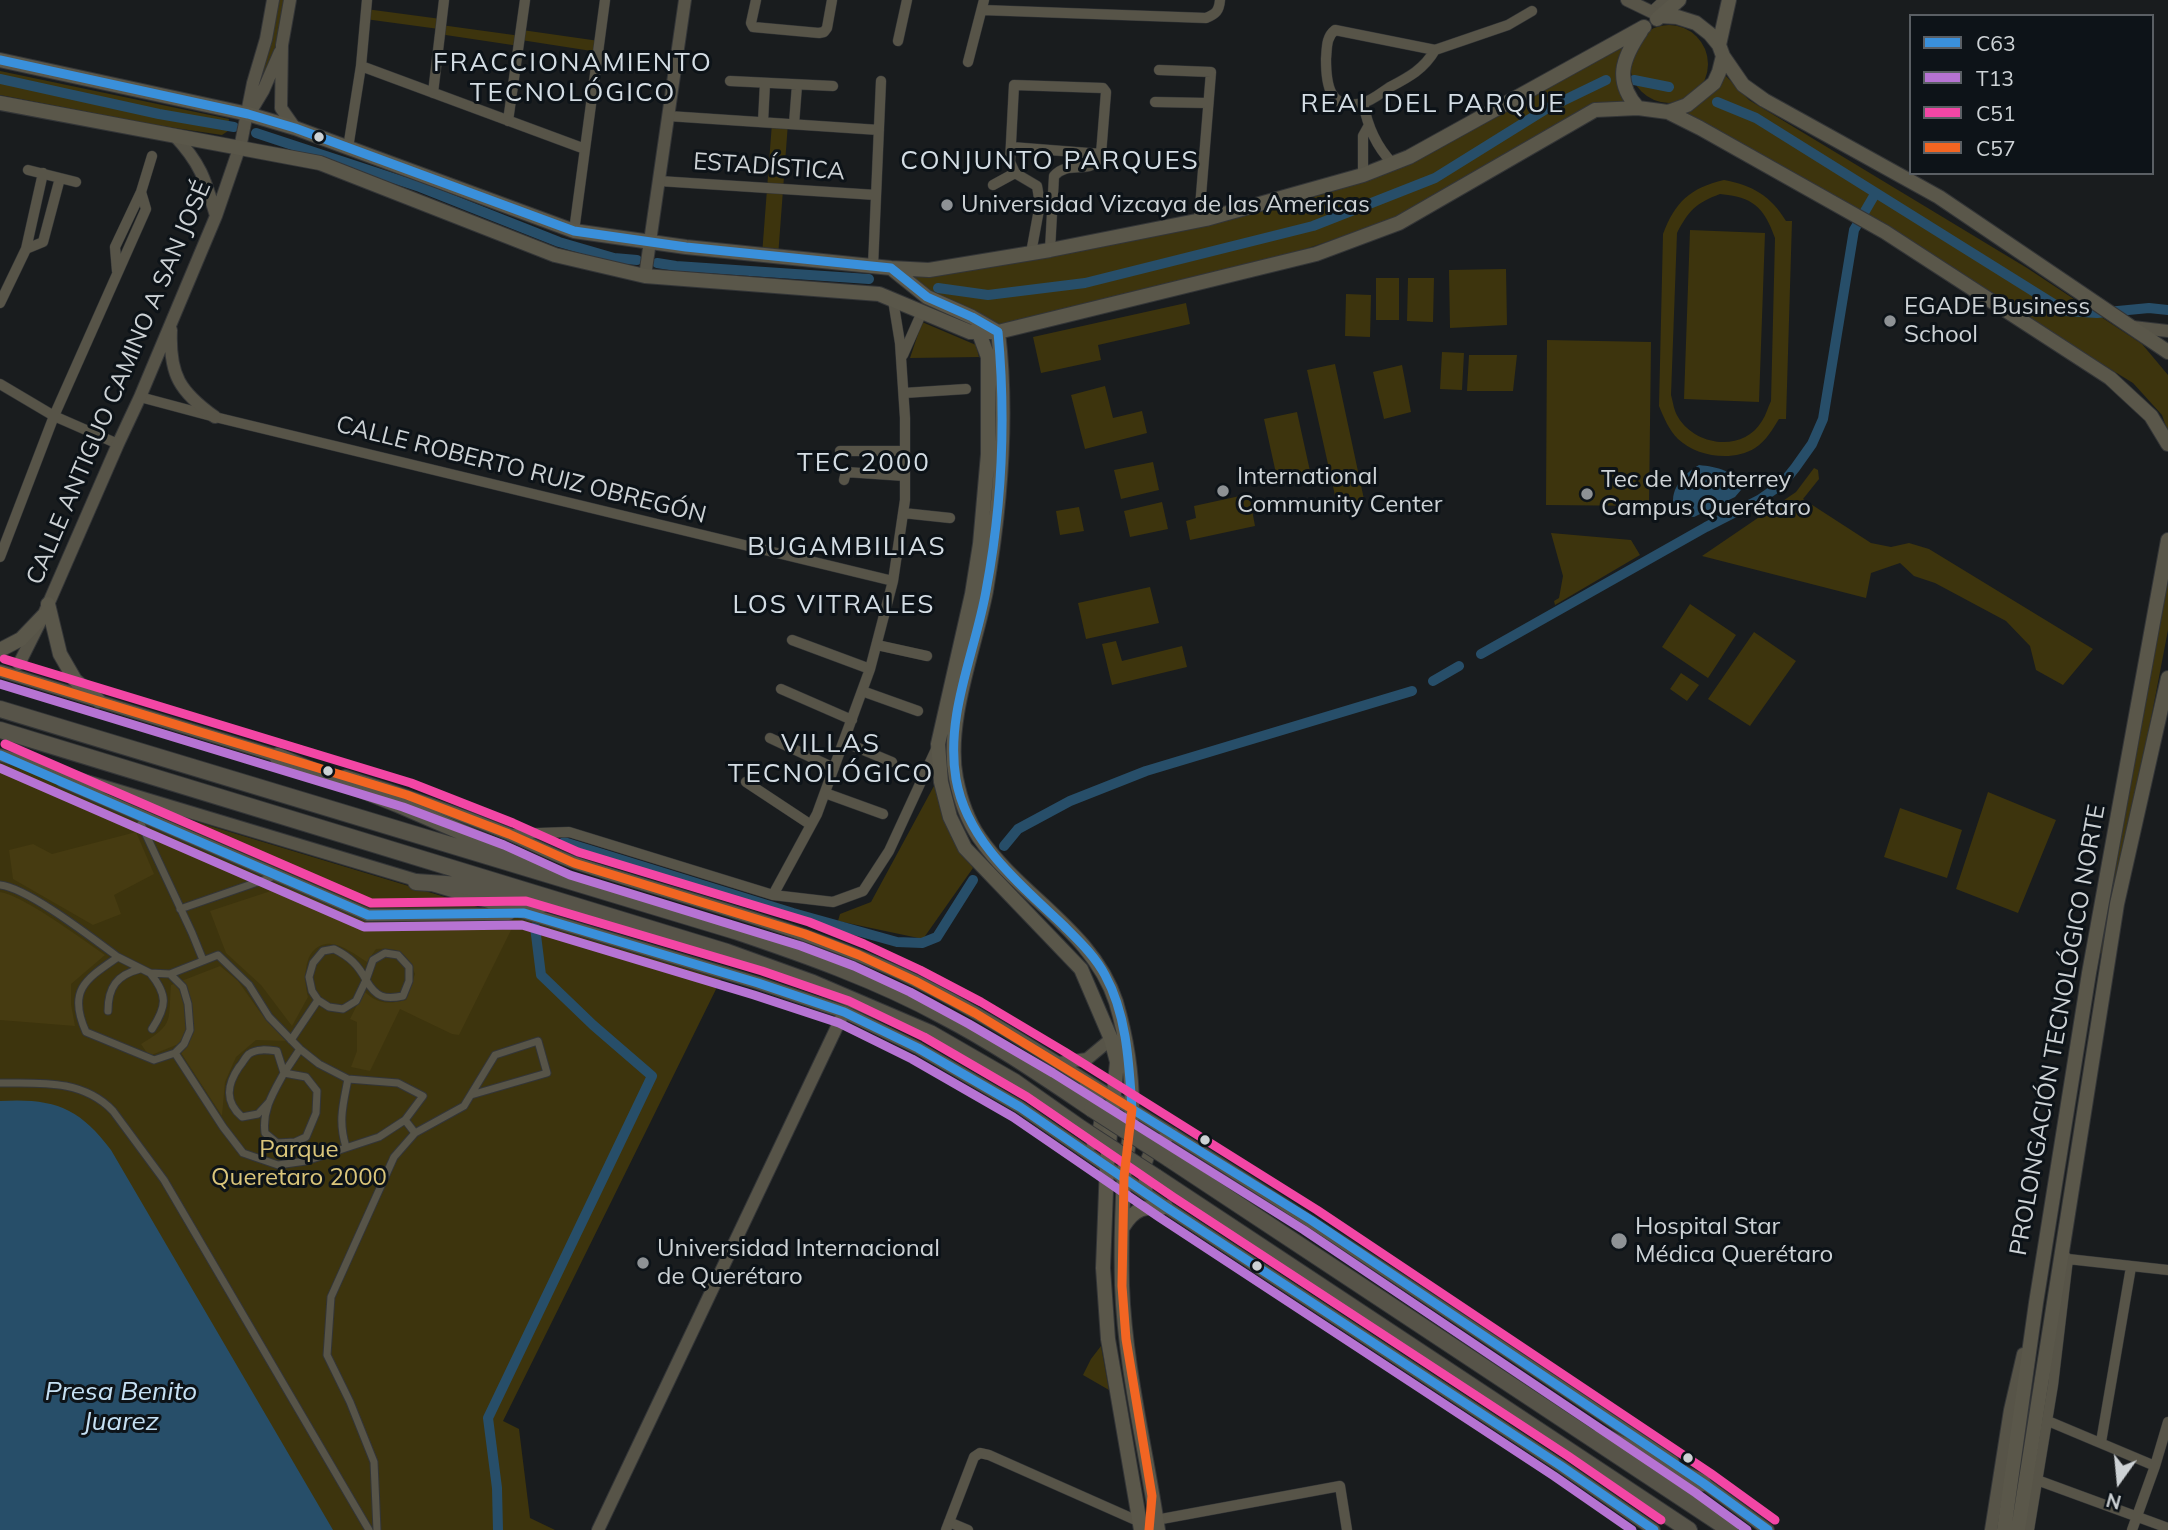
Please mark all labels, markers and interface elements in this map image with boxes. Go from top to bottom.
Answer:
legend [1909,14,2154,175]
text: C63 [1976,30,2016,56]
district label: FRACCIONAMIENTO TECNOLÓGICO [435,47,711,108]
text: T13 [1976,65,2014,91]
district label: REAL DEL PARQUE [1302,88,1564,120]
text: C51 [1976,100,2016,126]
unlabelled marker [312,130,326,144]
text: C57 [1976,135,2016,161]
district label: CONJUNTO PARQUES [902,145,1198,177]
street label: ESTADÍSTICA [692,147,846,187]
street label: CALLE ANTIGUO CAMINO A SAN JOSÉ [21,177,217,589]
place label: Universidad Vizcaya de las Americas [961,191,1370,219]
marker: Universidad Vizcaya de las Americas [939,197,955,213]
place label: EGADE Business School [1904,293,2090,349]
marker: EGADE Business School [1882,313,1898,329]
street label: CALLE ROBERTO RUIZ OBREGÓN [333,410,709,530]
district label: TEC 2000 [798,447,930,479]
place label: International Community Center [1237,463,1442,519]
place label: Tec de Monterrey Campus Querétaro [1601,466,1811,522]
marker: International Community Center [1215,483,1231,499]
marker: Tec de Monterrey Campus Querétaro [1579,486,1595,502]
district label: BUGAMBILIAS [749,531,945,563]
district label: LOS VITRALES [734,589,934,621]
district label: VILLAS TECNOLÓGICO [729,728,933,790]
unlabelled marker [321,764,335,778]
street label: PROLONGACIÓN TECNOLÓGICO NORTE [2004,802,2112,1258]
unlabelled marker [1198,1133,1212,1147]
park label: Parque Queretaro 2000 [211,1136,387,1192]
place label: Hospital Star Médica Querétaro [1635,1213,1833,1269]
marker: Hospital Star Médica Querétaro [1609,1231,1629,1251]
place label: Universidad Internacional de Querétaro [657,1235,940,1291]
marker: Universidad Internacional de Querétaro [635,1255,651,1271]
unlabelled marker [1250,1259,1264,1273]
water label: Presa Benito Juarez [45,1376,197,1438]
north arrow [2084,1446,2154,1516]
unlabelled marker [1681,1451,1695,1465]
text: N [2104,1488,2124,1515]

